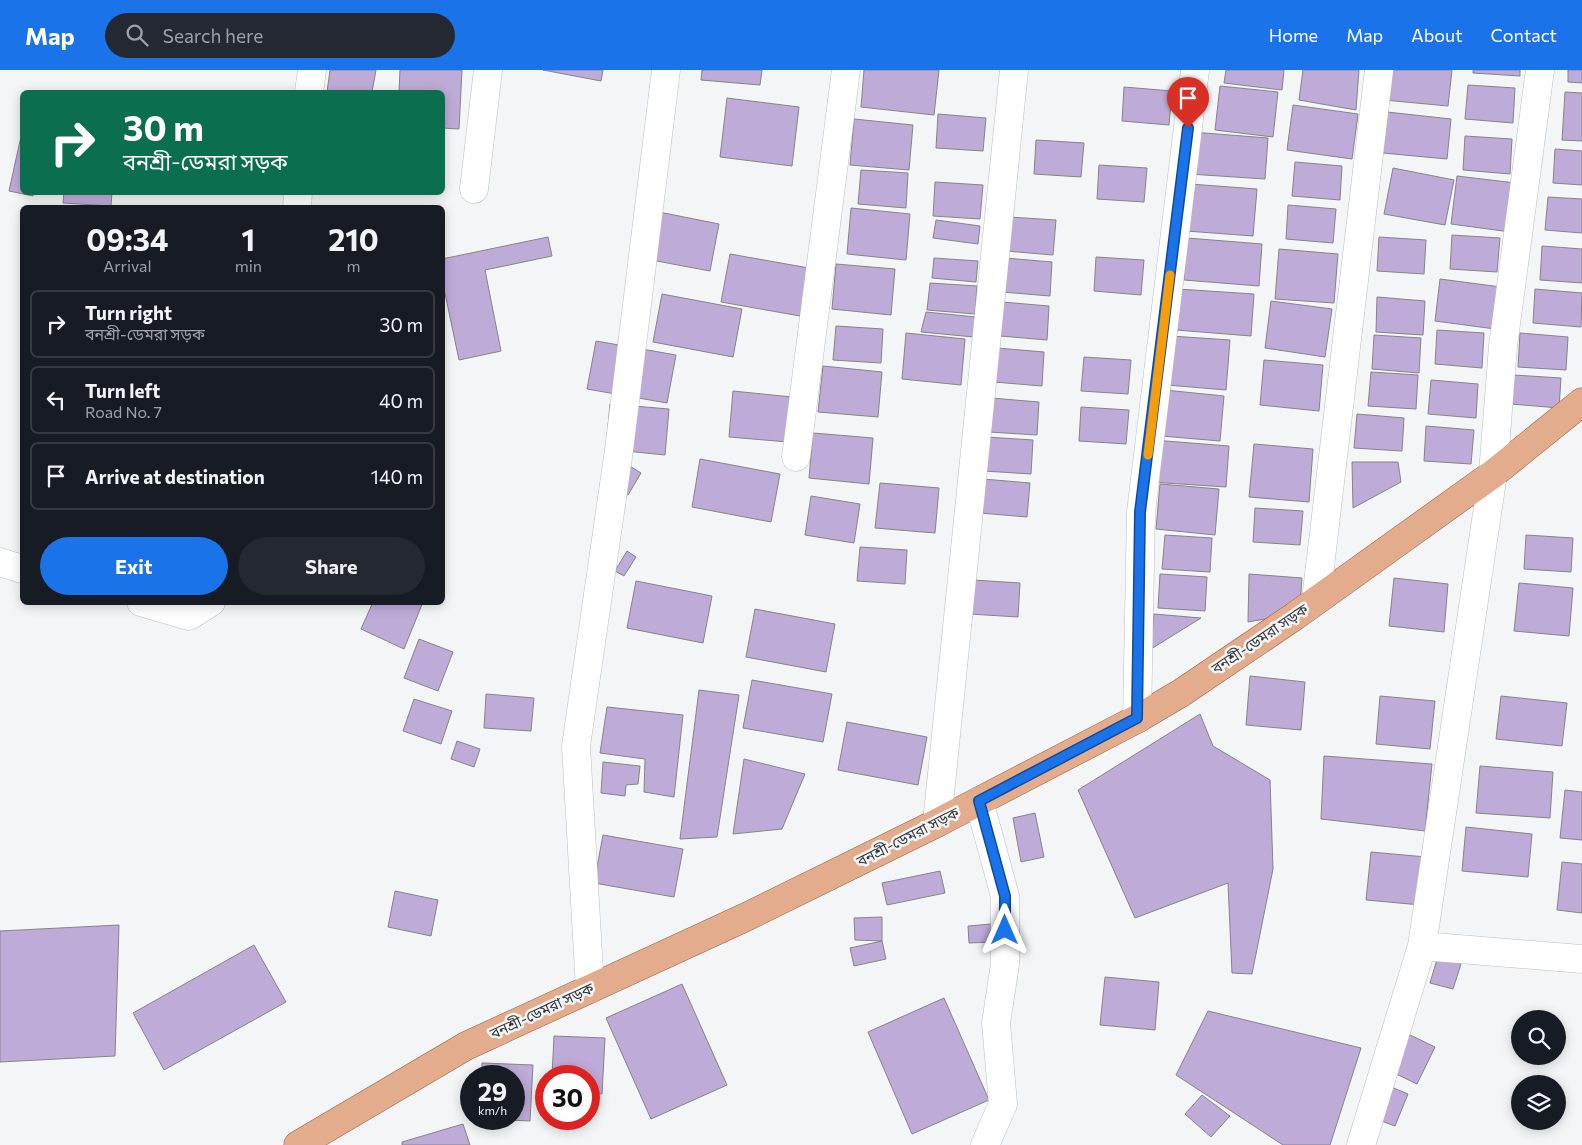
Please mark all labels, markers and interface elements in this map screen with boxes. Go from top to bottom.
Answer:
search box [105,13,455,58]
text: Map [25,21,75,50]
icon: search [123,21,151,49]
text: Search here [163,24,263,47]
text: Home [1269,24,1318,46]
text: Map [1346,24,1383,46]
text: About [1411,24,1463,46]
text: Contact [1491,24,1557,46]
pin [1167,77,1209,128]
icon: arrive [1174,84,1202,112]
text: 30 m [123,105,204,148]
icon: right [40,110,105,175]
text: বনশ্রী-ডেমরা সড়ক [123,148,288,175]
text: 09:34 [86,220,168,257]
text: 1 [242,220,255,257]
text: 210 [328,220,379,257]
text: Arrival [103,256,152,275]
text: min [235,256,262,275]
text: m [346,256,360,275]
text: Turn right [85,301,172,324]
icon: right [42,310,70,338]
text: 30 m [380,313,423,336]
text: বনশ্রী-ডেমরা সড়ক [85,324,205,343]
text: Turn left [85,379,160,402]
icon: left [42,386,70,414]
text: 40 m [379,389,423,412]
text: Road No. 7 [85,402,162,421]
icon: arrive [42,462,70,490]
text: Arrive at destination [85,465,265,488]
text: 140 m [371,465,423,488]
button: Exit [40,537,228,595]
button: Share [238,537,425,595]
street label: বনশ্রী-ডেমরা সড়ক [1207,599,1312,678]
street label: বনশ্রী-ডেমরা সড়ক [852,802,962,870]
position arrow [978,903,1030,955]
street label: বনশ্রী-ডেমরা সড়ক [486,978,597,1042]
map controls [1511,1010,1566,1130]
button: search [1511,1010,1566,1065]
speed limit sign: 30 [535,1065,600,1130]
button: layers [1511,1075,1566,1130]
text: 29 [478,1076,507,1106]
text: km/h [478,1103,507,1117]

